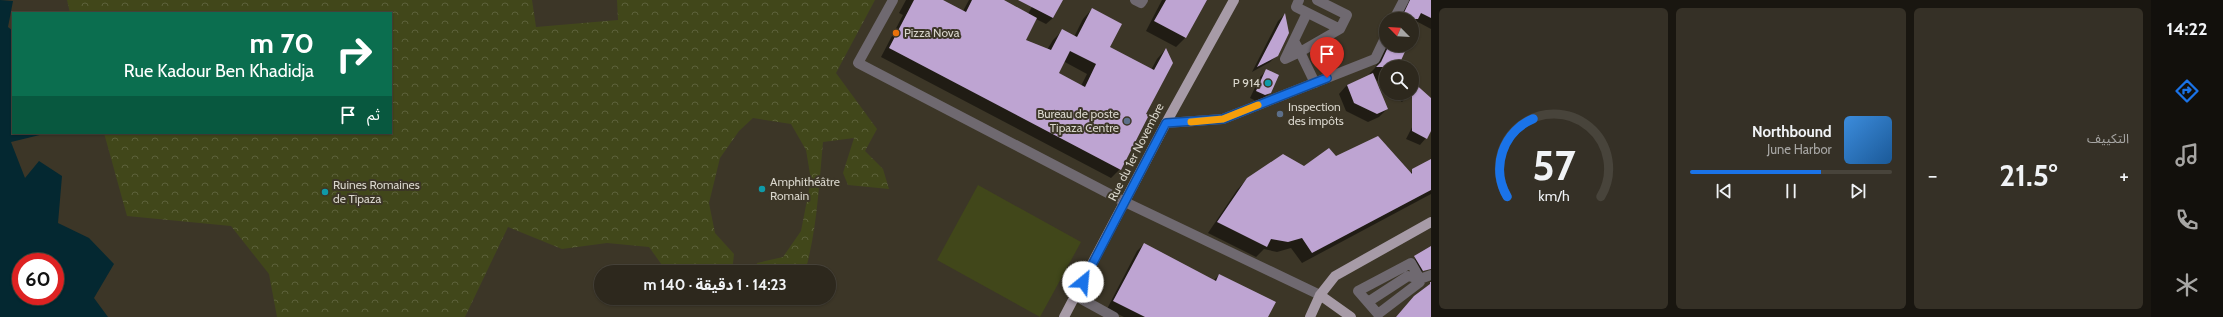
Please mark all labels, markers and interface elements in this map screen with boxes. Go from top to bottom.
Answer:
north arrow [1379,12,1419,52]
map controls [1379,12,1419,100]
text: 14:22 [2167,18,2207,40]
place label: Pizza Nova [904,25,960,40]
text: 70 m [250,26,314,60]
icon: right [328,28,380,80]
marker: Pizza Nova [891,28,901,38]
pin [1310,37,1344,78]
icon: arrive [1316,43,1338,65]
text: Rue Kadour Ben Khadidja [124,60,314,82]
button: search [1379,60,1419,100]
place label: P 914 [1233,75,1260,90]
icon: directions [2173,77,2201,105]
marker: P 914 [1263,78,1273,88]
place label: Inspection des impôts [1288,99,1344,128]
street label: Rue du 1er Novembre [1104,100,1167,203]
icon: arrive [337,104,359,126]
text: ثم [367,106,380,124]
place label: Bureau de poste Tipaza Centre [1037,106,1119,135]
marker: Inspection des impôts [1275,109,1285,119]
marker: Bureau de poste Tipaza Centre [1122,116,1132,126]
text: Northbound [1752,123,1832,141]
text: التكييف [2087,130,2129,146]
text: 57 [1532,139,1575,189]
text: June Harbor [1767,141,1832,157]
icon: music [2173,141,2201,169]
text: 21.5° [1999,157,2058,194]
text: − [1928,162,1937,189]
text: + [2119,162,2129,189]
place label: Amphithéâtre Romain [770,174,840,203]
place label: Ruines Romaines de Tipaza [333,177,420,206]
icon: previous [1713,180,1735,202]
icon: pause [1780,180,1802,202]
icon: next [1847,180,1869,202]
marker: Amphithéâtre Romain [757,184,767,194]
text: km/h [1538,186,1569,204]
marker: Ruines Romaines de Tipaza [320,187,330,197]
icon: phone [2173,206,2201,234]
speed limit sign: 60 [12,253,64,305]
position arrow [1062,261,1104,303]
icon: climate [2173,271,2201,299]
text: 14:23 · 1 دقيقة · 140 m [643,276,787,294]

